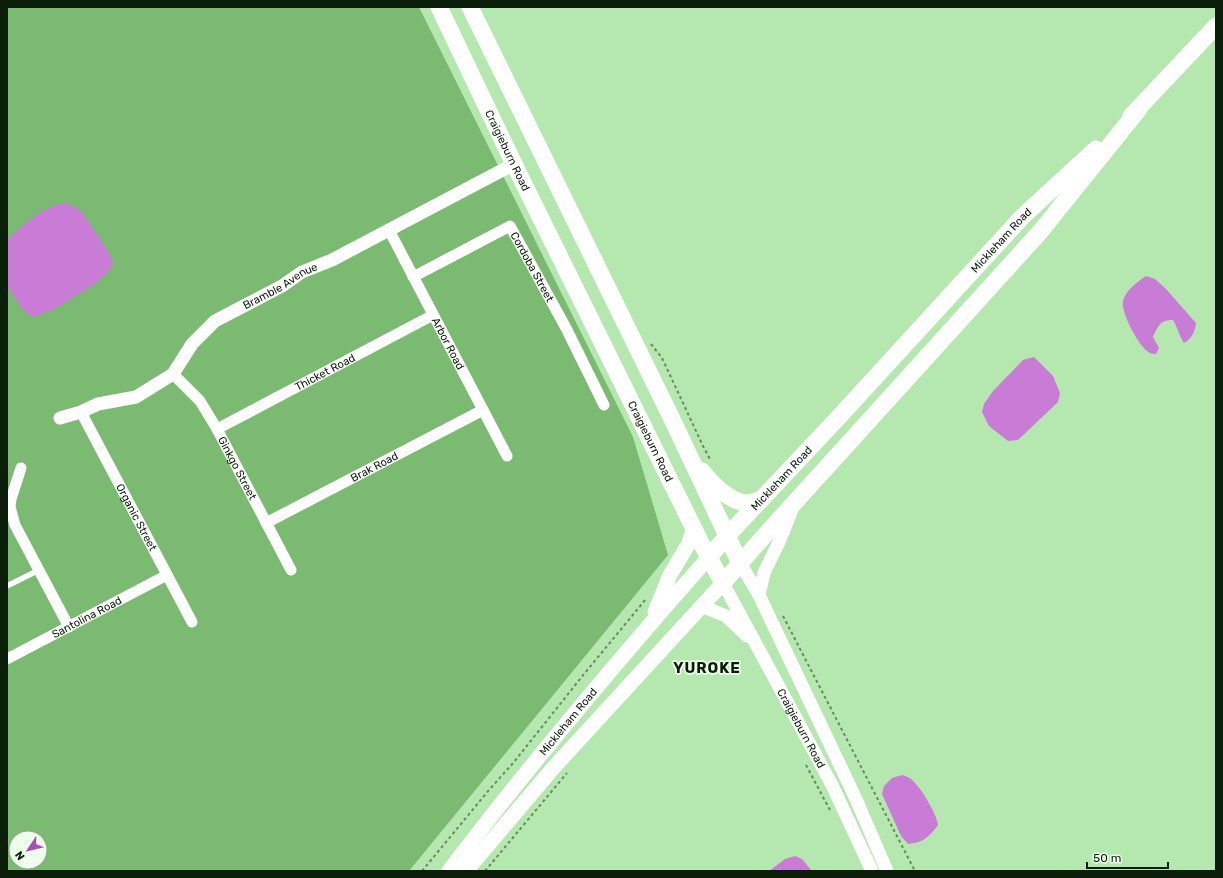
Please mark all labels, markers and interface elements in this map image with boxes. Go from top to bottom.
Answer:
street label: Craigieburn Road [482,108,532,193]
street label: Mickleham Road [968,205,1034,275]
street label: Cordoba Street [507,230,557,305]
street label: Bramble Avenue [241,260,319,312]
street label: Arbor Road [429,315,467,372]
street label: Thicket Road [293,351,357,394]
street label: Craigieburn Road [625,399,676,484]
street label: Ginkgo Street [215,434,259,503]
street label: Mickleham Road [748,444,815,513]
street label: Brak Road [348,449,400,485]
street label: Organic Street [113,482,160,554]
street label: Santolina Road [50,594,124,641]
district label: YUROKE [673,659,741,677]
street label: Mickleham Road [537,686,600,758]
street label: Craigieburn Road [774,686,828,770]
north arrow [8,830,48,870]
scale bar [1087,844,1168,870]
text: N [13,848,28,862]
text: 50 m [1093,851,1121,865]

